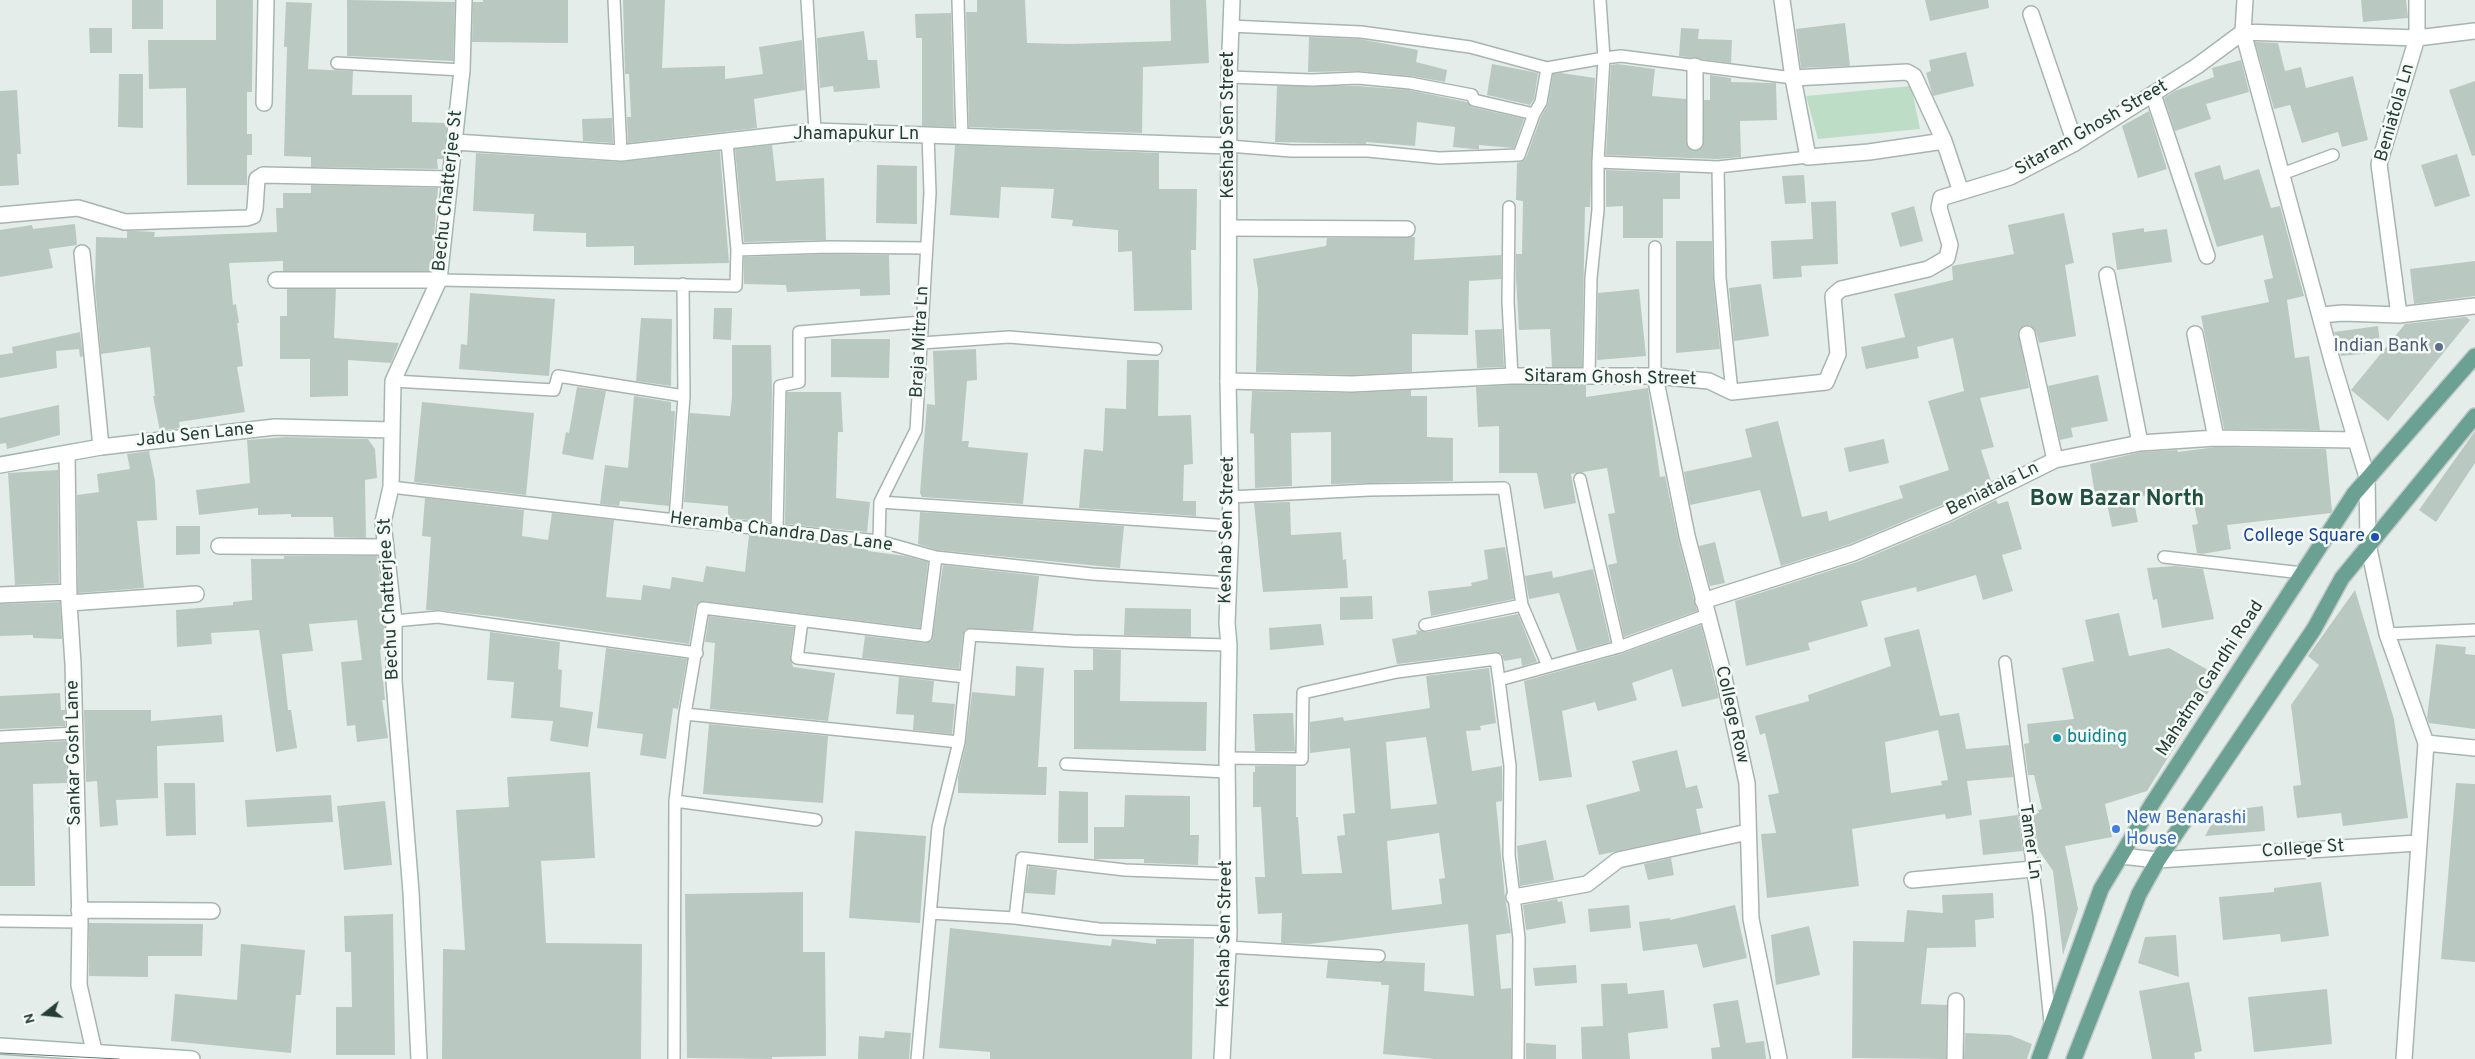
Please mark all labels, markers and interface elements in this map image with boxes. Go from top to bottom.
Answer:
street label: Keshab Sen Street [1218,51,1240,199]
street label: Beniatola Ln [2372,61,2420,165]
street label: Sitaram Ghosh Street [2012,77,2172,181]
street label: Bechu Chatterjee St [430,109,468,273]
street label: Jhamapukur Ln [793,124,919,146]
street label: Braja Mitra Ln [907,285,935,399]
place label: Indian Bank [2333,336,2429,358]
marker: Indian Bank [2433,341,2445,353]
street label: Sitaram Ghosh Street [1524,367,1696,391]
street label: Jadu Sen Lane [135,419,255,453]
street label: Keshab Sen Street [1216,456,1240,604]
street label: Beniatala Ln [1943,458,2043,522]
district label: Bow Bazar North [2030,488,2204,514]
street label: Heramba Chandra Das Lane [668,509,894,557]
street label: Bechu Chatterjee St [375,517,405,681]
place label: College Square [2243,526,2365,548]
marker: College Square [2369,531,2381,543]
street label: Mahatma Gandhi Road [2153,597,2269,761]
street label: College Row [1709,664,1753,766]
street label: Sankar Gosh Lane [63,680,87,826]
place label: buiding [2067,727,2127,749]
marker: buiding [2051,732,2063,744]
street label: Tamer Ln [2013,803,2045,881]
place label: New Benarashi House [2126,808,2246,851]
marker: New Benarashi House [2110,823,2122,835]
street label: College St [2261,836,2345,864]
street label: Keshab Sen Street [1214,860,1238,1008]
north arrow [20,989,70,1039]
text: N [21,1011,40,1025]

